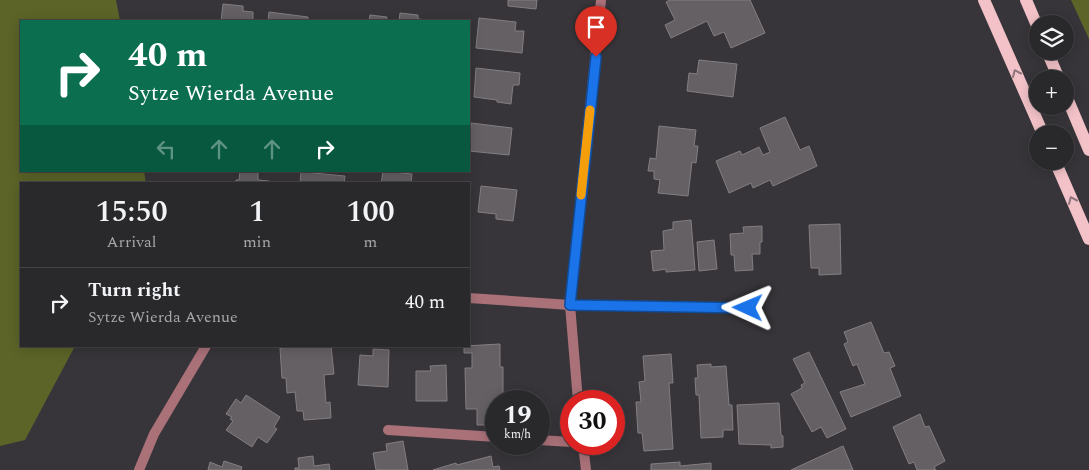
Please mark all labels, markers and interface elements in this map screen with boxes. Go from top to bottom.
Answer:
pin [575,6,617,57]
icon: arrive [582,13,610,41]
map controls [1029,15,1074,170]
button: layers [1029,15,1074,60]
text: 40 m [128,29,208,82]
icon: right [45,40,110,105]
one-way arrow [1011,69,1022,78]
button: + [1029,70,1074,115]
text: Sytze Wierda Avenue [128,77,334,110]
button: − [1029,125,1074,170]
icon: left [152,135,180,163]
icon: ahead [205,135,233,163]
icon: ahead [258,135,286,163]
icon: right [311,135,339,163]
text: 15:50 [95,189,168,235]
text: 1 [249,189,265,235]
text: 100 [346,189,395,235]
one-way arrow [1067,196,1078,205]
text: Arrival [107,230,156,254]
text: min [243,230,271,254]
text: m [364,230,377,254]
text: Turn right [88,276,181,305]
position arrow [721,281,773,333]
text: 40 m [405,288,445,317]
icon: right [45,289,73,317]
text: Sytze Wierda Avenue [88,305,238,329]
speed limit sign: 30 [560,390,625,455]
text: 19 [503,397,532,435]
text: km/h [504,425,531,444]

